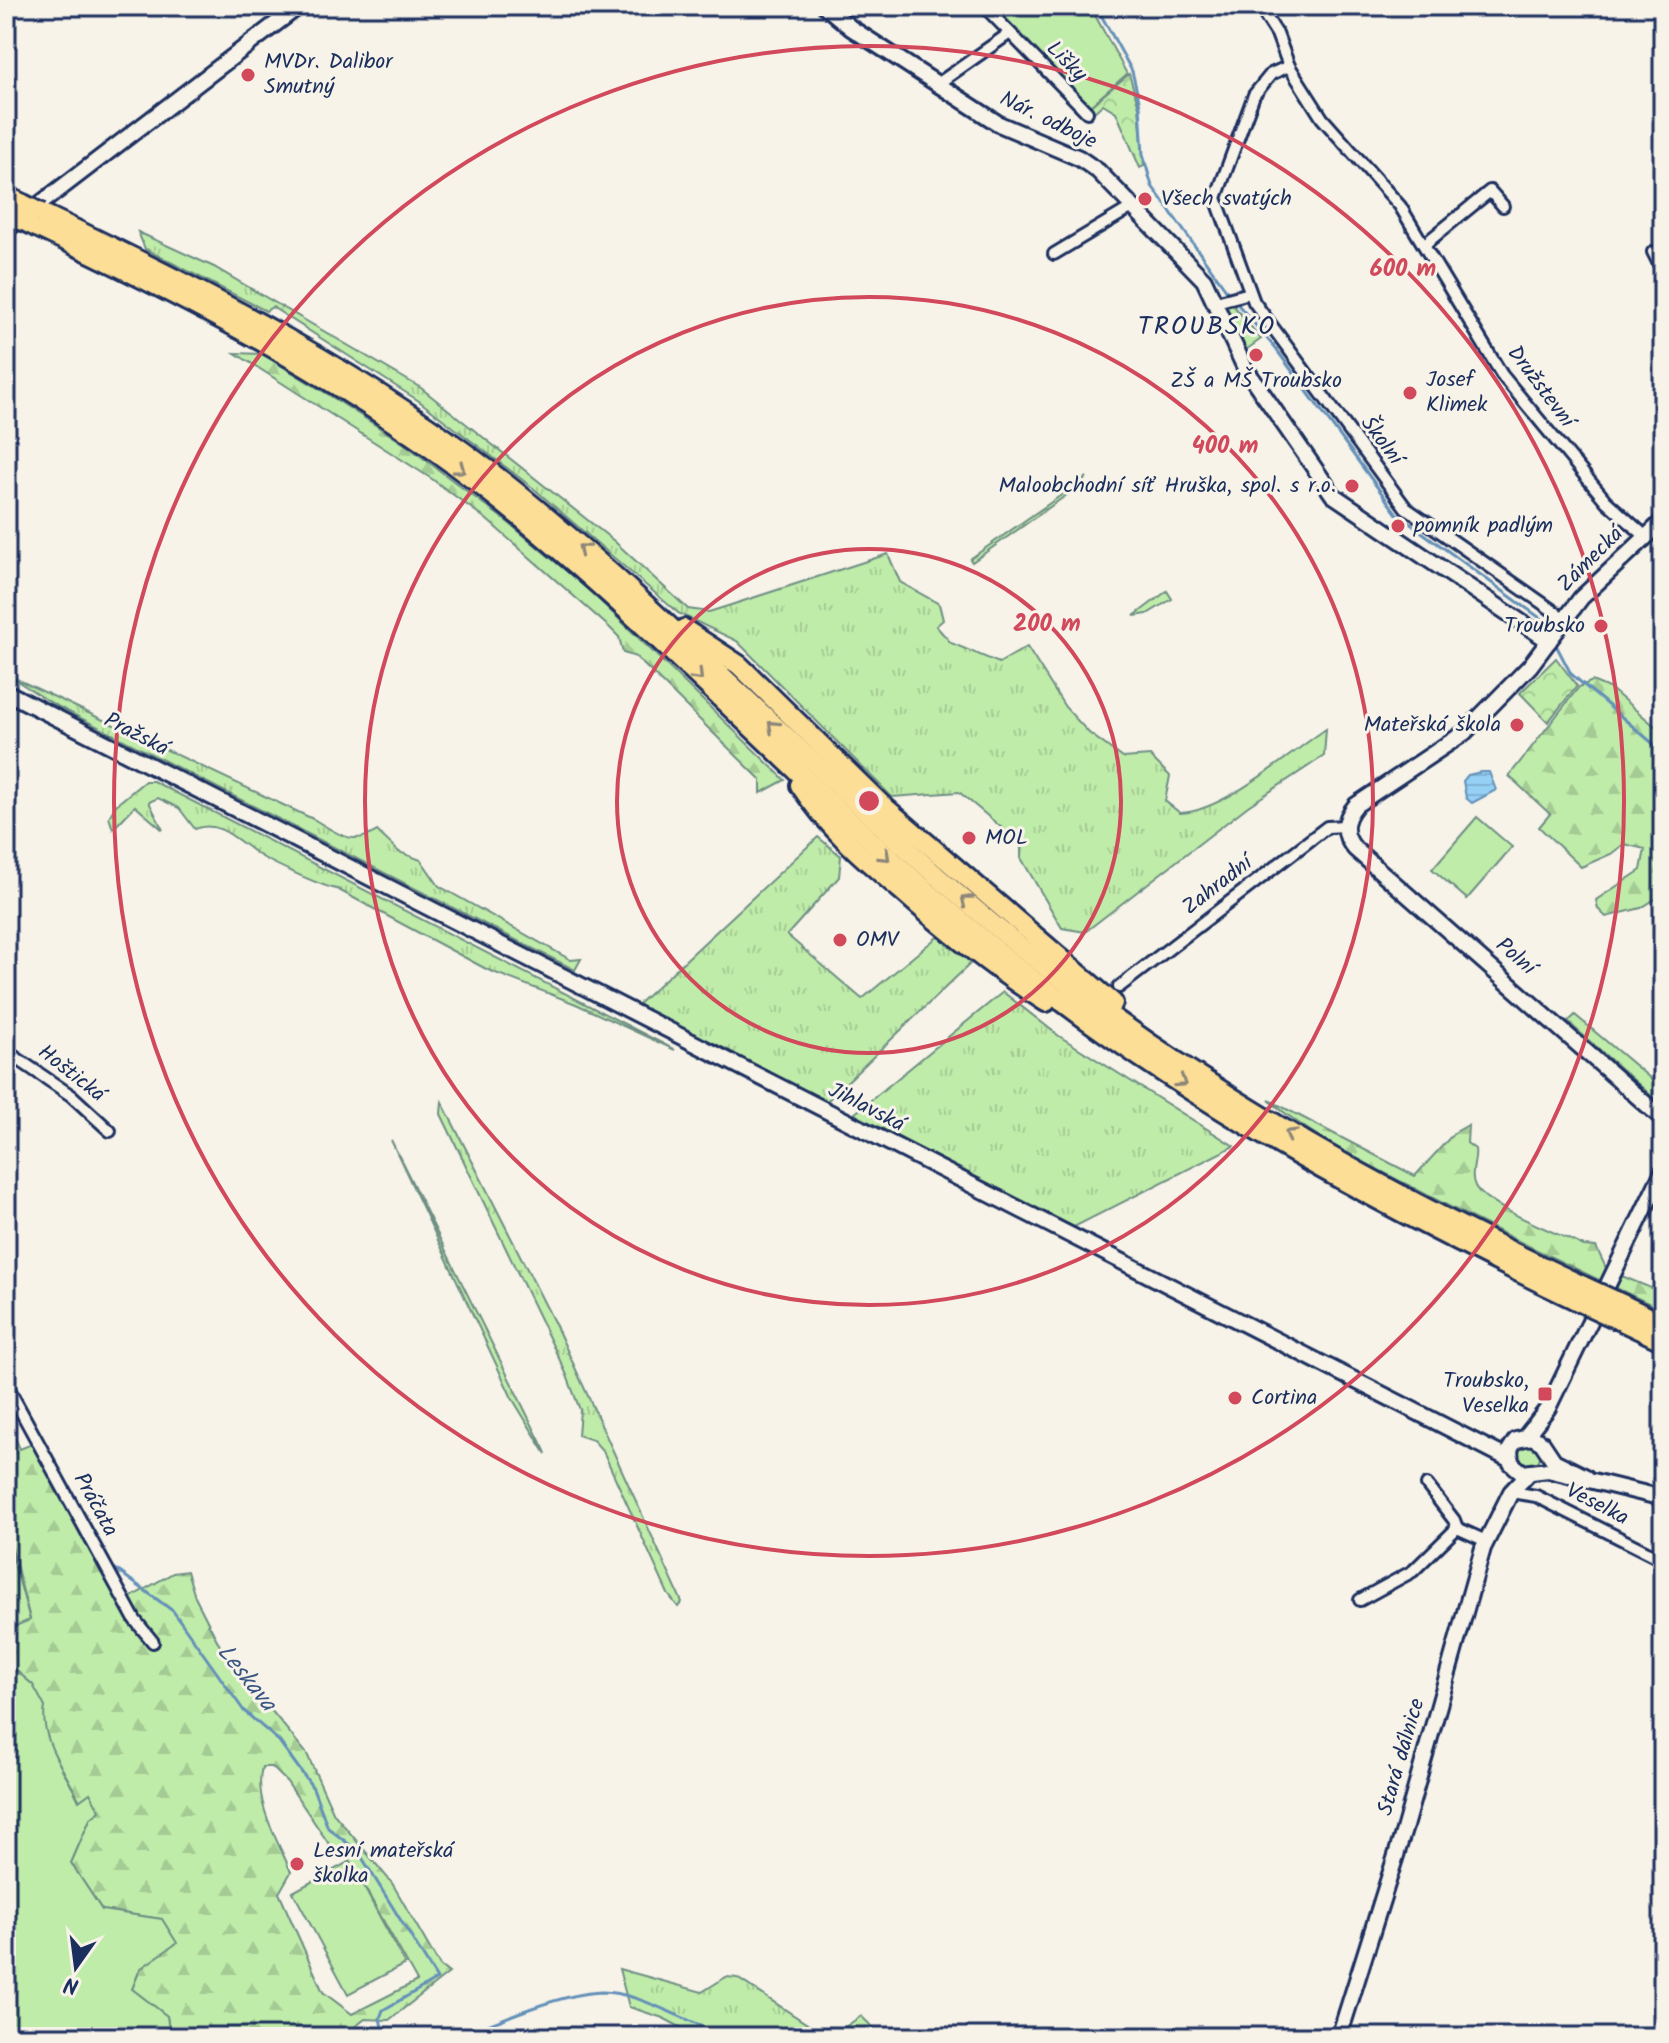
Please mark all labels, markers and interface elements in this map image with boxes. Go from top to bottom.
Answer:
street label: Lišky [1037,33,1096,92]
place label: MVDr. Dalibor Smutný [264,45,394,105]
marker: MVDr. Dalibor Smutný [239,66,257,84]
street label: Nár. odboje [993,82,1103,160]
place label: Všech svatých [1161,182,1292,217]
marker: Všech svatých [1136,190,1154,208]
text: 600 m [1370,250,1436,289]
district label: TROUBSKO [1138,306,1276,348]
street label: Družstevní [1497,338,1585,439]
marker: ZŠ a MŠ Troubsko [1247,346,1265,364]
place label: Josef Klimek [1426,363,1488,423]
place label: ZŠ a MŠ Troubsko [1170,364,1342,399]
marker: Josef Klimek [1401,384,1419,402]
street label: Školní [1351,409,1414,476]
text: 400 m [1192,427,1258,466]
one-way arrow [451,459,466,473]
place label: Maloobchodní síť Hruška, spol. s r.o. [999,469,1336,504]
marker: Maloobchodní síť Hruška, spol. s r.o. [1343,477,1361,495]
place label: pomník padlým [1413,509,1553,544]
marker: pomník padlým [1389,517,1407,535]
street label: Zámecká [1550,517,1634,601]
one-way arrow [578,544,592,559]
text: 200 m [1013,605,1081,644]
place label: Troubsko [1504,609,1585,644]
marker: Troubsko [1592,617,1610,635]
one-way arrow [689,667,703,681]
street label: Pražská [97,704,177,767]
place label: Mateřská škola [1364,708,1501,743]
marker: Mateřská škola [1508,716,1526,734]
one-way arrow [768,721,783,735]
centre of rings [855,787,883,815]
place label: MOL [985,821,1028,856]
marker: MOL [960,829,978,847]
street label: Zahradní [1175,845,1264,925]
one-way arrow [876,847,891,861]
one-way arrow [961,895,975,910]
place label: OMV [856,923,901,958]
street label: Polní [1487,929,1546,987]
marker: OMV [831,931,849,949]
street label: Hoštická [29,1036,115,1114]
one-way arrow [1172,1072,1186,1087]
street label: Jihlavská [821,1074,913,1143]
one-way arrow [1284,1128,1299,1143]
place label: Troubsko, Veselka [1443,1364,1529,1424]
place label: Cortina [1251,1381,1317,1416]
marker: Troubsko, Veselka [1536,1385,1554,1403]
marker: Cortina [1226,1389,1244,1407]
street label: Práčata [63,1467,127,1543]
street label: Veselka [1559,1474,1635,1536]
water label: Leskava [206,1635,287,1722]
street label: Stará dálnice [1369,1694,1435,1820]
place label: Lesní mateřská školka [313,1834,456,1894]
marker: Lesní mateřská školka [288,1855,306,1873]
north arrow [36,1927,116,2007]
text: N [61,1965,83,2003]

